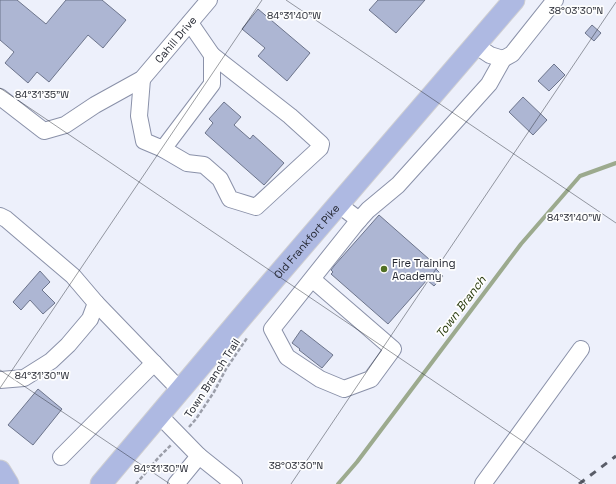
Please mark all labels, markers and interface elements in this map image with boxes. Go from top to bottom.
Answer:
text: 38°03'30"N [549,4,603,17]
text: 84°31'40"W [267,9,321,22]
street label: Cahill Drive [152,13,199,66]
text: 84°31'35"W [15,88,69,101]
street label: Old Frankfort Pike [271,201,342,282]
text: 84°31'40"W [547,211,601,224]
place label: Fire Training Academy [392,256,456,283]
marker: Fire Training Academy [379,264,389,274]
water label: Town Branch [432,272,490,341]
street label: Town Branch Trail [181,336,243,420]
text: 84°31'30"W [15,369,69,382]
text: 38°03'30"N [269,459,323,472]
text: 84°31'30"W [134,462,188,475]

